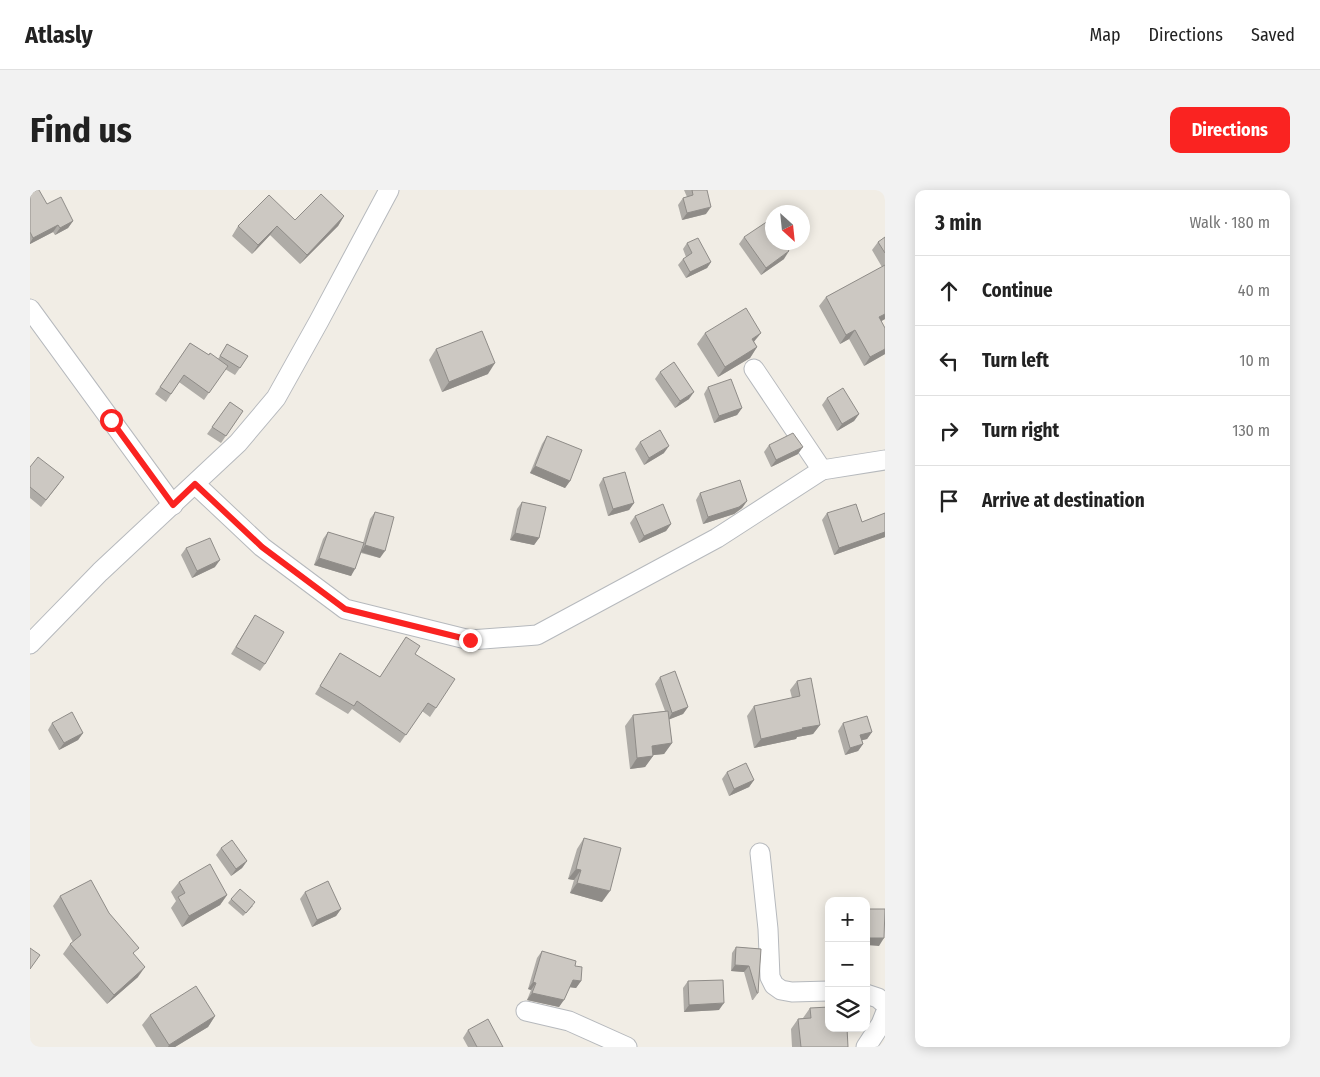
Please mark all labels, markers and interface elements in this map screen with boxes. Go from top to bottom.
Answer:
text: Atlasly [25,21,93,49]
text: Map [1089,24,1121,46]
text: Directions [1149,24,1223,46]
text: Saved [1251,24,1295,46]
button: Directions [1170,107,1290,153]
text: Find us [30,109,132,151]
north arrow [765,205,810,250]
text: 3 min [935,210,982,236]
text: Walk · 180 m [1190,213,1270,232]
icon: ahead [935,277,963,305]
text: Continue [982,279,1053,302]
text: 40 m [1238,281,1270,300]
icon: left [935,347,963,375]
text: Turn left [982,349,1049,372]
text: 10 m [1239,351,1270,370]
route start [100,409,123,432]
icon: right [935,417,963,445]
text: Turn right [982,419,1059,442]
text: 130 m [1232,421,1270,440]
icon: arrive [935,487,963,515]
text: Arrive at destination [982,489,1145,512]
route end [459,629,482,652]
map controls [825,897,870,1032]
button: + [825,897,870,942]
button: − [825,942,870,987]
button: layers [825,987,870,1032]

